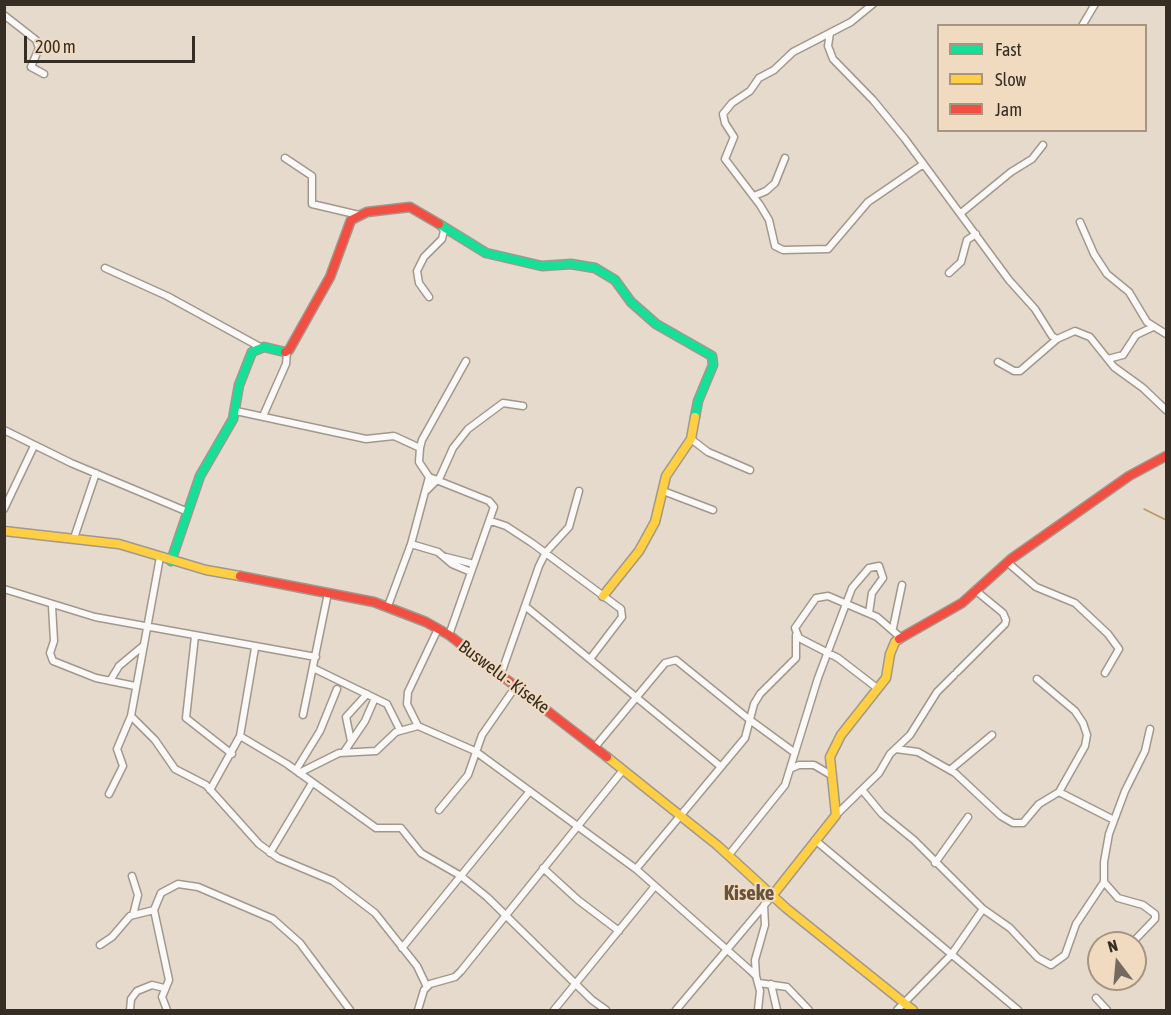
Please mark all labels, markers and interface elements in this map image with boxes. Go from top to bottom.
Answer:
scale bar [27,24,198,62]
legend [937,24,1147,132]
text: 200 m [35,36,76,57]
text: Fast [995,39,1022,60]
text: Slow [995,69,1026,90]
text: Jam [995,99,1022,120]
street label: Buswelu - Kiseke [454,636,554,718]
district label: Kiseke [724,880,774,906]
north arrow [1087,931,1147,991]
text: N [1106,936,1120,956]

